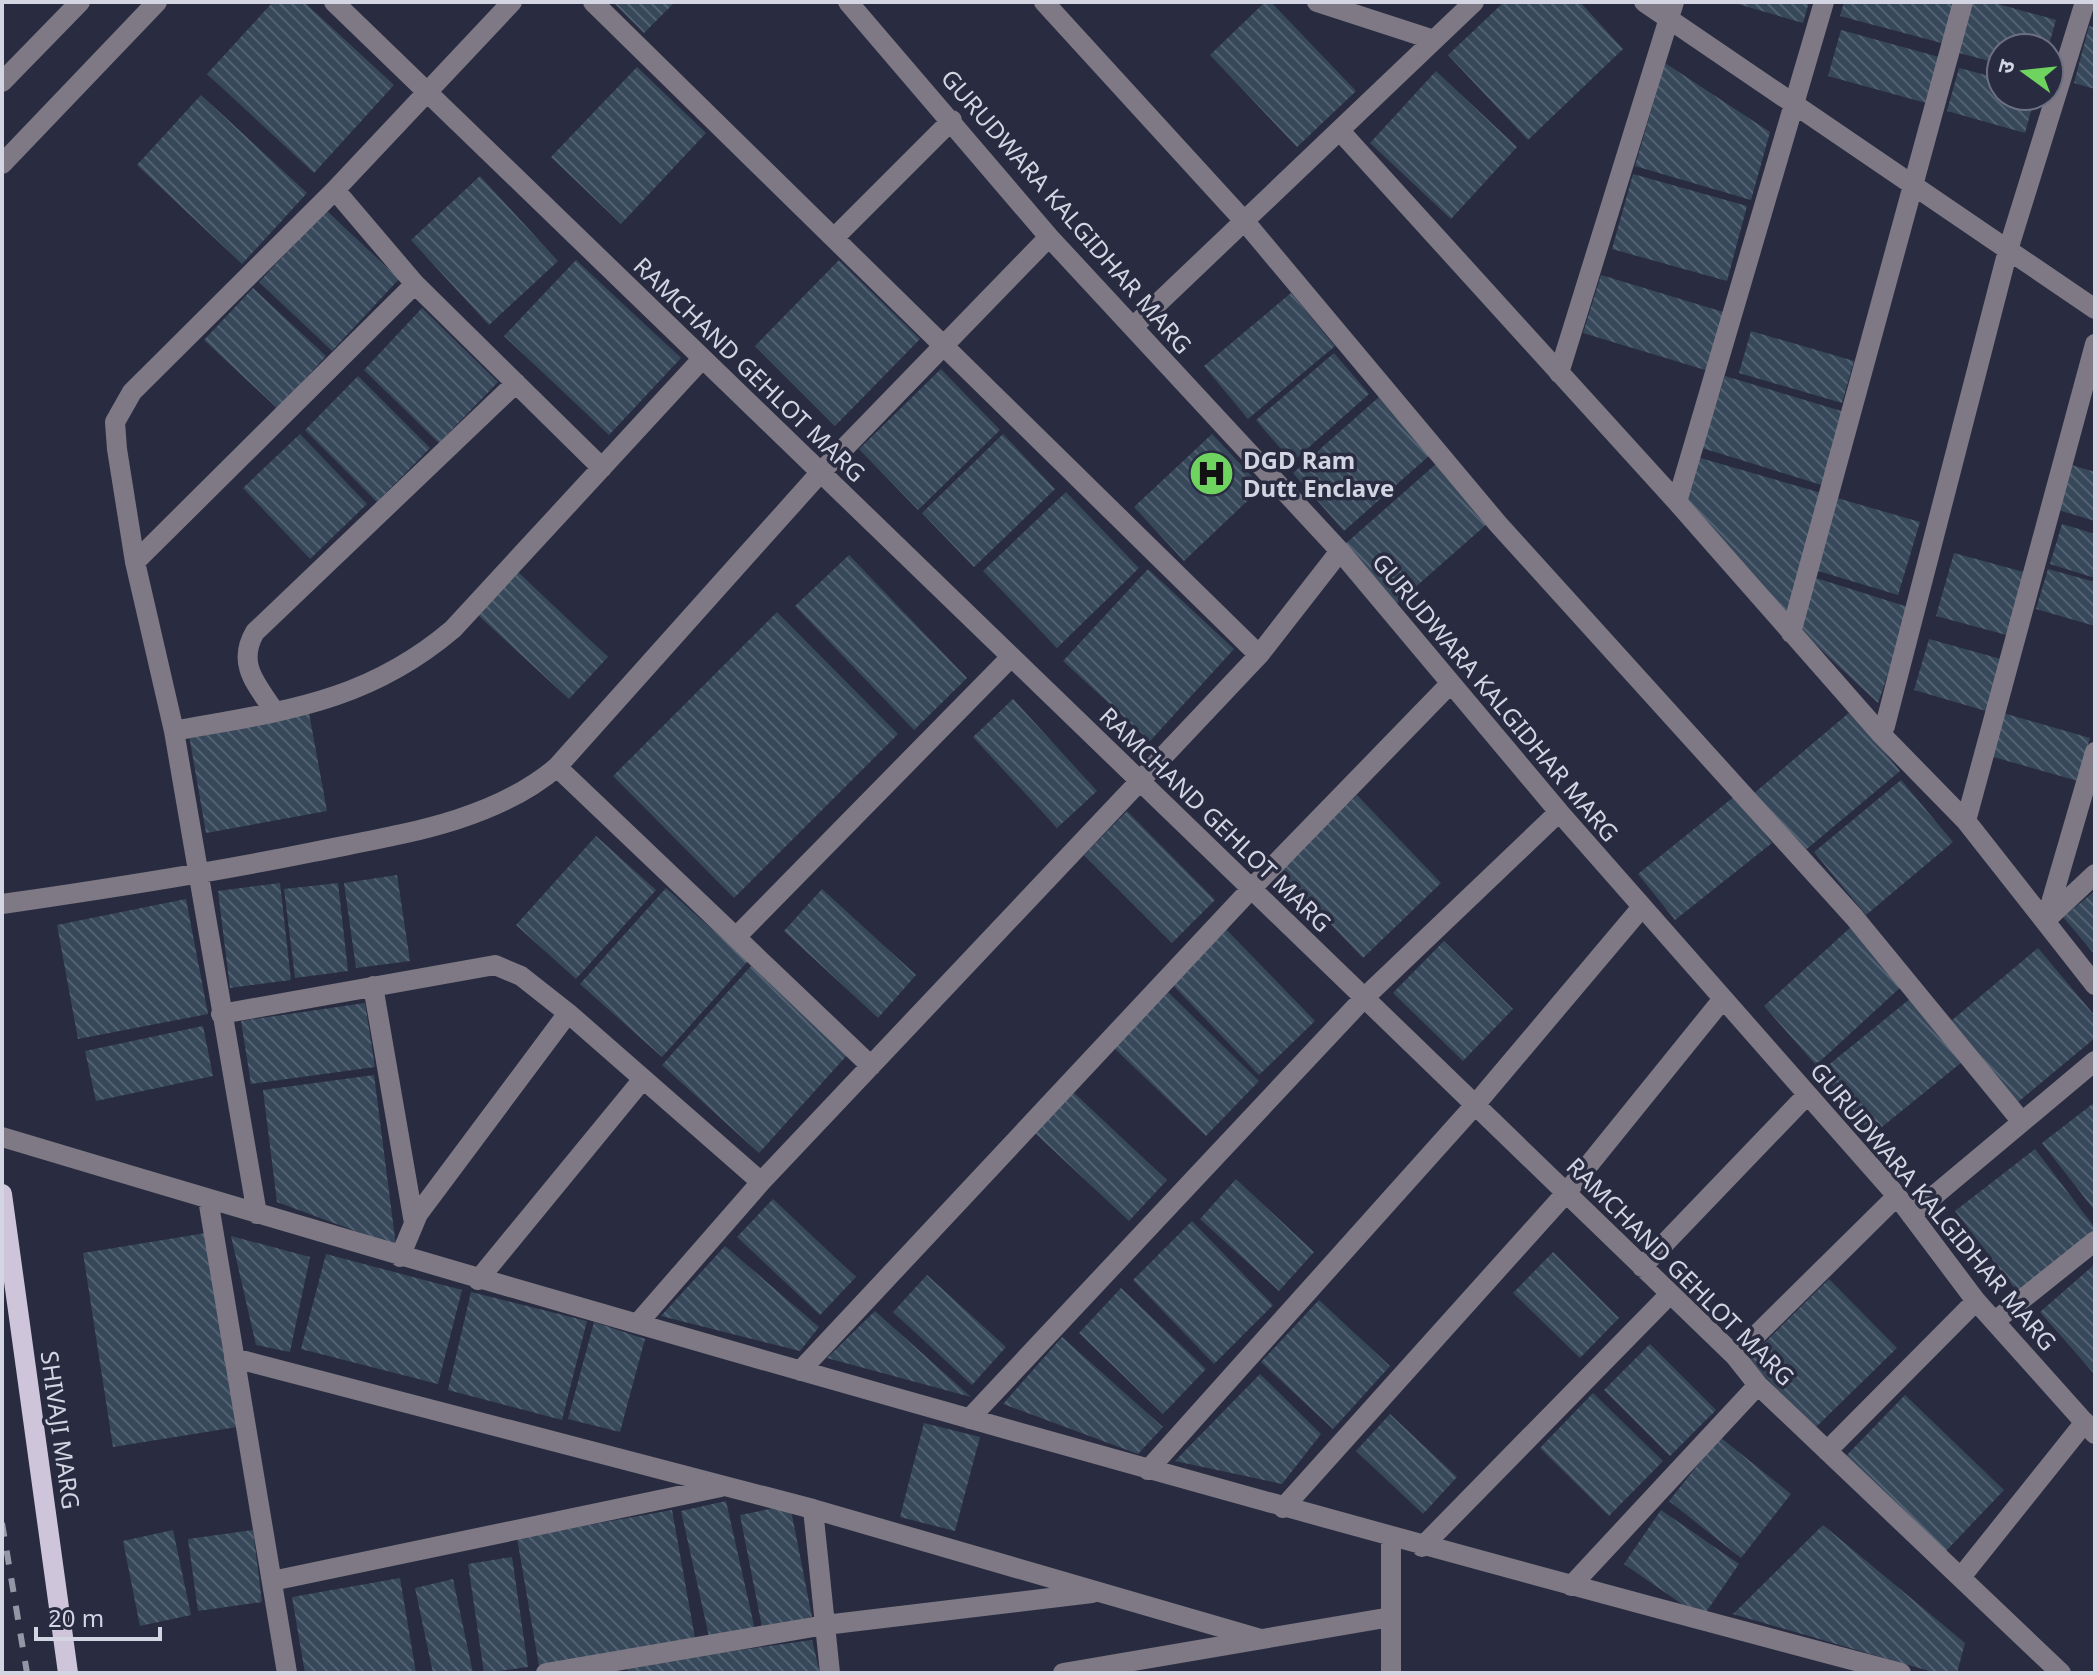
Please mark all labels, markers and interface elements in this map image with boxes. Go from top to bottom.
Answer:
north arrow [1985,32,2065,112]
text: उ [1989,55,2021,77]
street label: GURUDWARA KALGIDHAR MARG [934,62,1200,360]
street label: RAMCHAND GEHLOT MARG [627,249,873,489]
place label: DGD Ram Dutt Enclave [1243,443,1394,504]
hospital icon: DGD Ram Dutt Enclave [1188,449,1236,497]
street label: GURUDWARA KALGIDHAR MARG [1365,546,1627,848]
street label: RAMCHAND GEHLOT MARG [1093,699,1339,939]
street label: GURUDWARA KALGIDHAR MARG [1803,1055,2065,1357]
street label: RAMCHAND GEHLOT MARG [1560,1150,1802,1392]
street label: SHIVAJI MARG [34,1349,88,1511]
scale bar [36,1591,160,1641]
text: 20 m [48,1601,104,1634]

